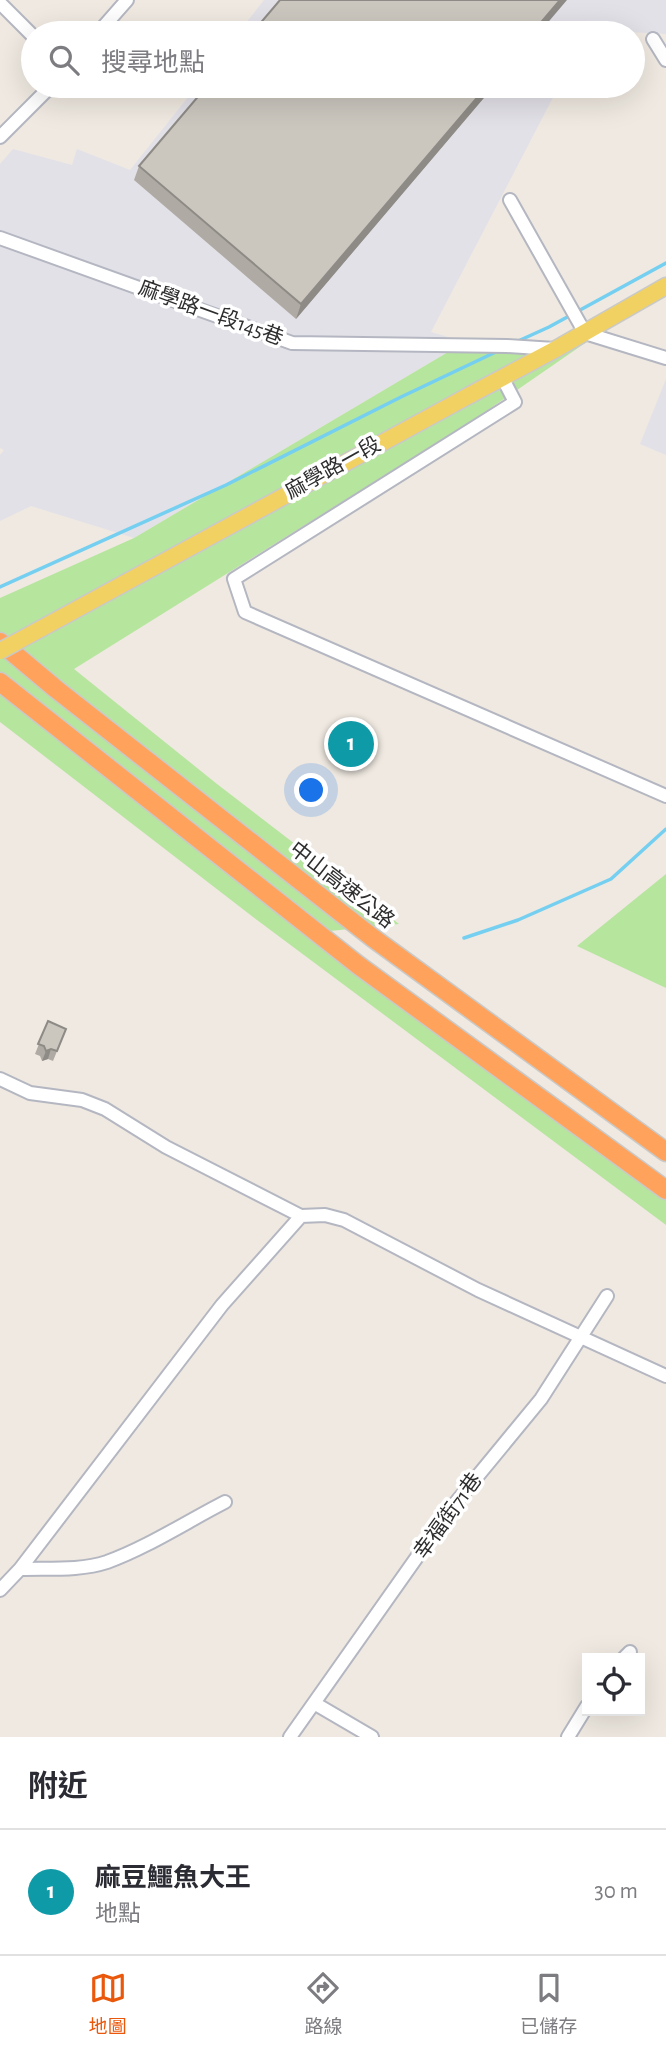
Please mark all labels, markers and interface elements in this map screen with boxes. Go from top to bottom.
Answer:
search box [21,21,645,98]
icon: search [45,41,83,79]
text: 搜尋地點 [101,50,205,76]
street label: 麻學路一段145巷 [136,276,286,349]
street label: 麻學路一段 [282,432,384,503]
pin: 1 [328,718,374,770]
your location [294,773,328,807]
street label: 中山高速公路 [286,837,399,932]
street label: 幸福街71巷 [409,1469,486,1563]
map controls [582,1653,645,1716]
button: locate [582,1653,645,1716]
text: 附近 [28,1772,88,1802]
text: 麻豆鱷魚大王 [95,1865,251,1891]
text: 1 [47,1880,55,1903]
text: 30 m [594,1880,638,1903]
text: 地點 [95,1903,141,1926]
tab: 地圖 [89,1969,127,2039]
tab: 路線 [304,1969,342,2039]
tab: 已儲存 [520,1969,577,2039]

